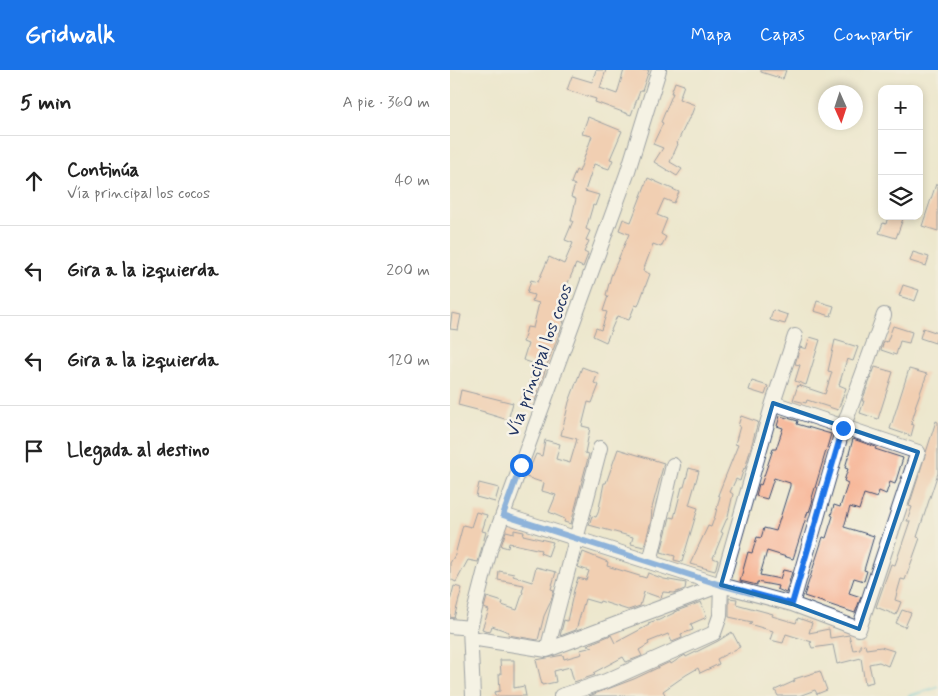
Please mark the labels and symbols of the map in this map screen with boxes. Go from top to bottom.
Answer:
north arrow [818,85,863,130]
street label: Vía principal los cocos [501,281,579,440]
route end [832,417,855,440]
route start [510,454,533,477]

